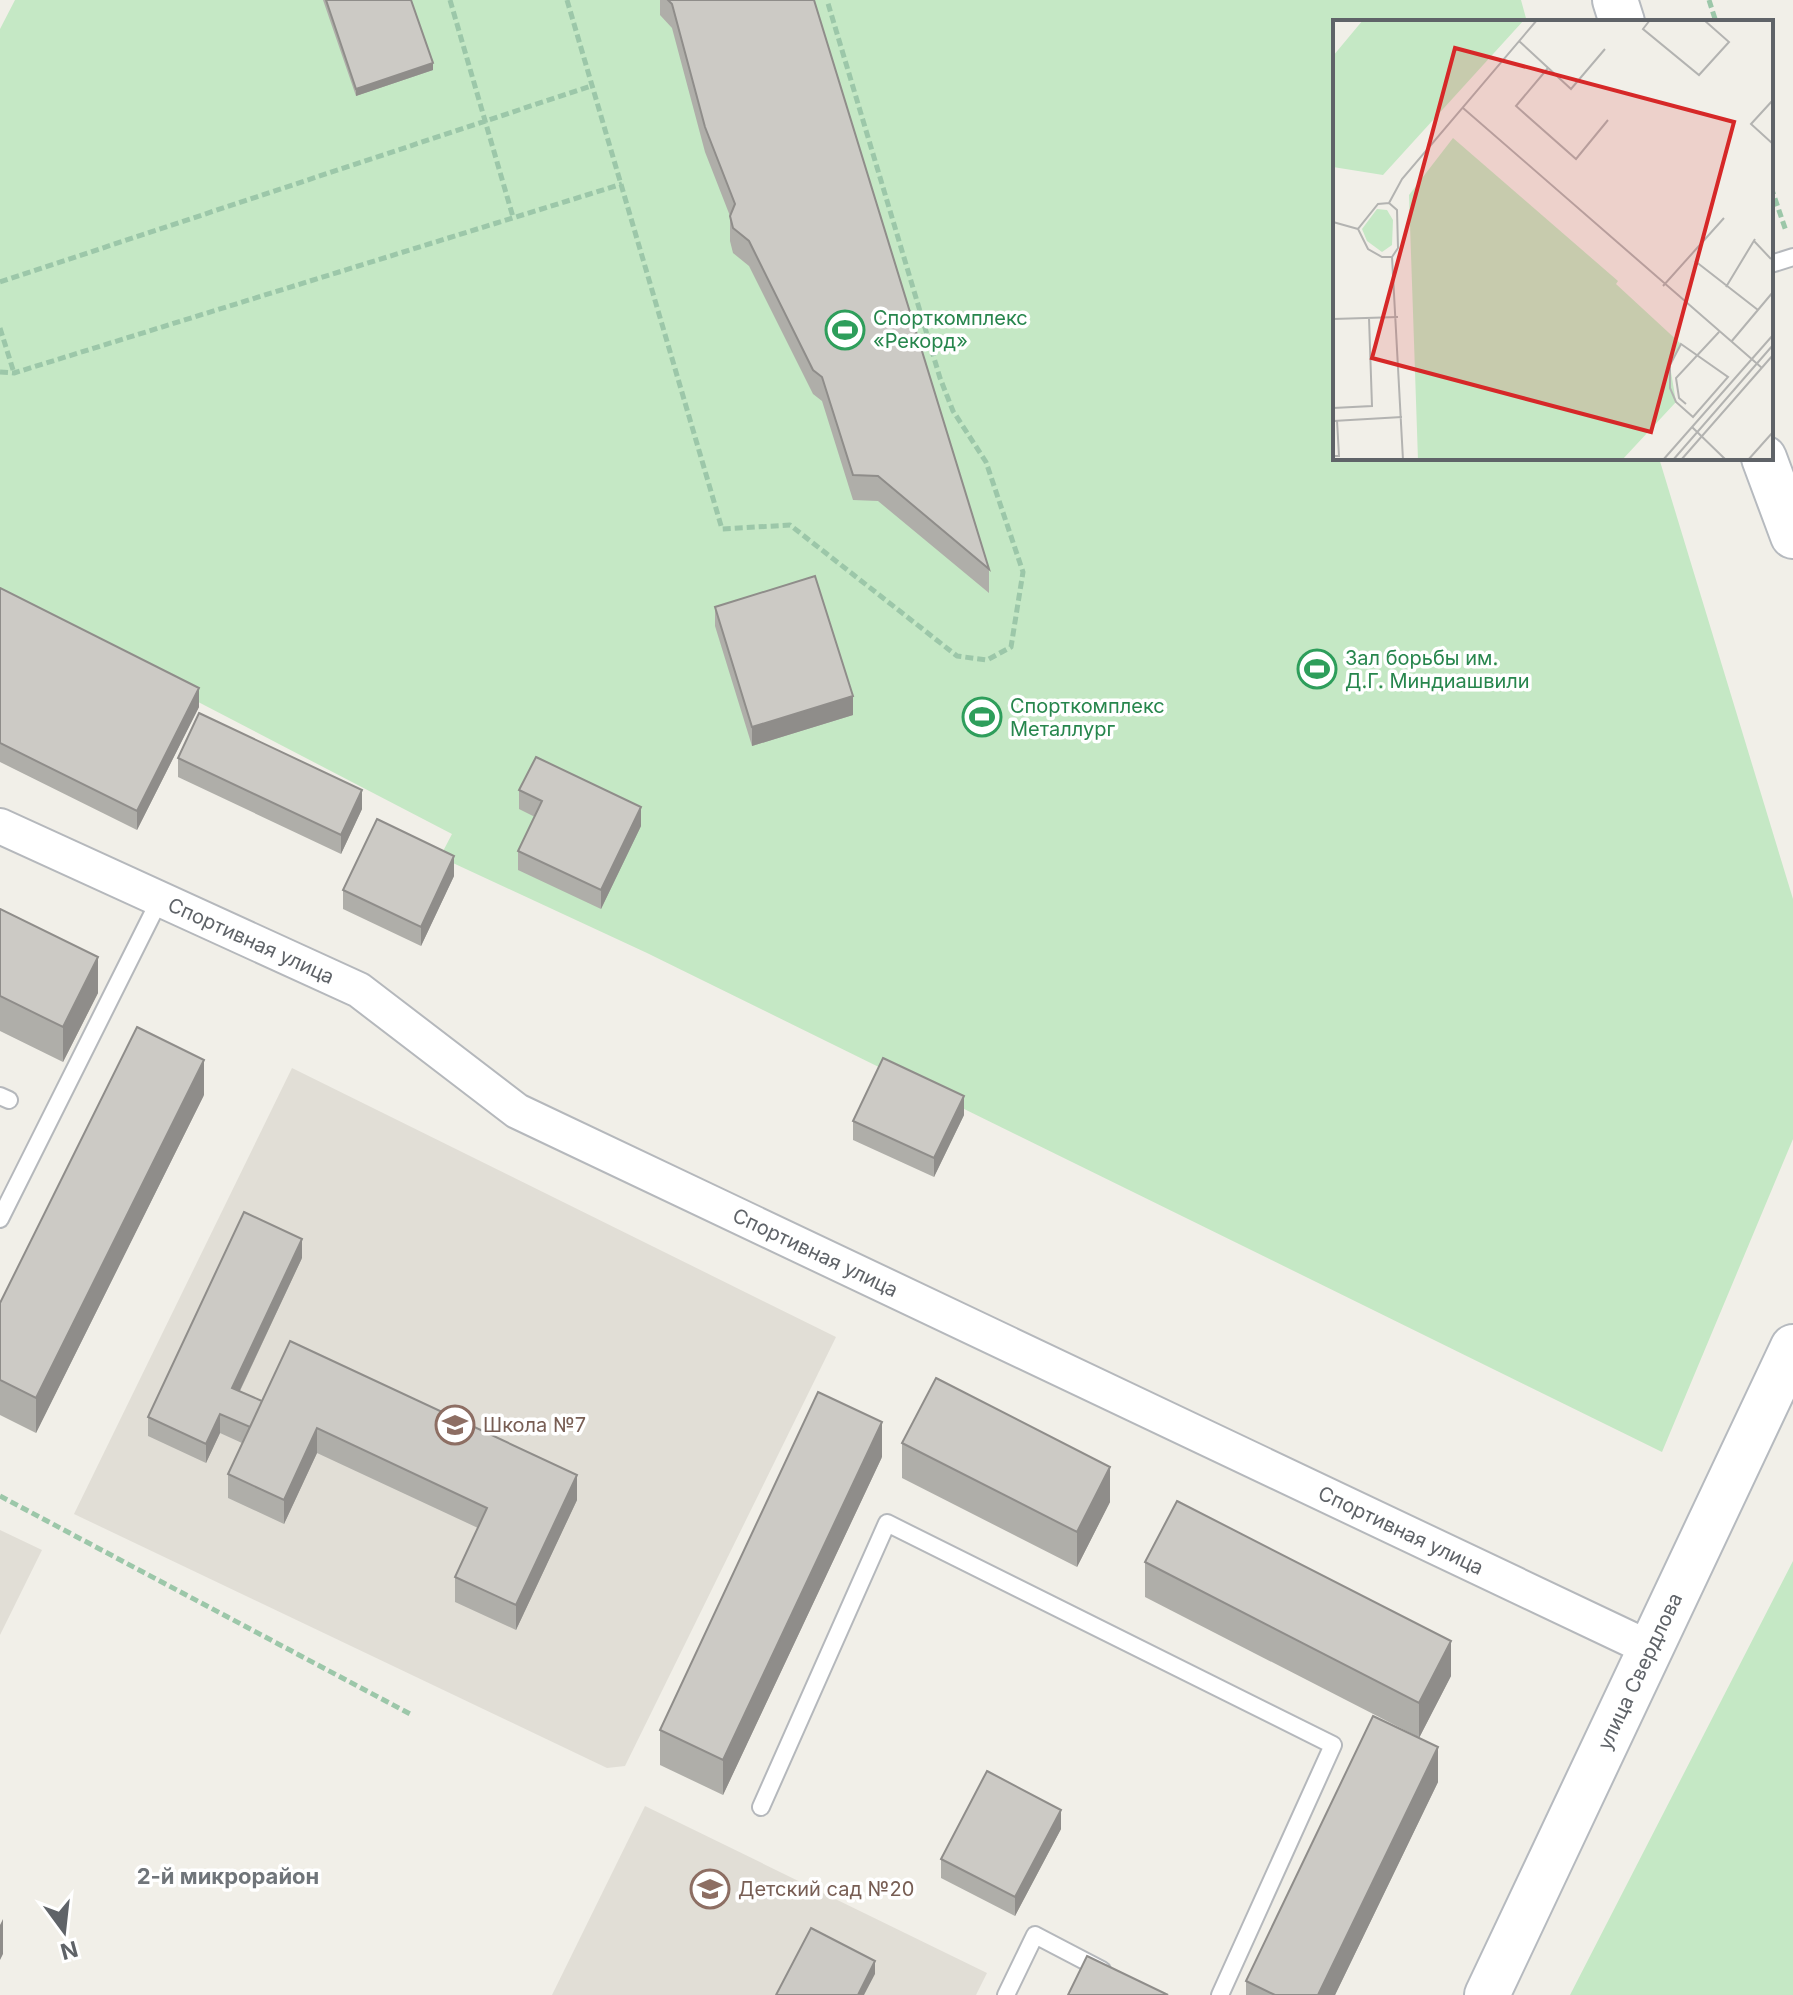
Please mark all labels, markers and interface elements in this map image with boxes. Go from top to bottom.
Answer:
inset map [1333,20,1773,460]
place label: Спорткомплекс «Рекорд» [873,306,1028,353]
sports icon: Спорткомплекс «Рекорд» [824,309,866,351]
place label: Зал борьбы им. Д.Г. Миндиашвили [1345,646,1530,693]
sports icon: Зал борьбы им. Д.Г. Миндиашвили [1296,648,1338,690]
place label: Спорткомплекс Металлург [1010,694,1165,741]
sports icon: Спорткомплекс Металлург [961,696,1003,738]
street label: Спортивная улица [164,892,338,989]
street label: Спортивная улица [729,1203,902,1302]
school or university icon: Школа №7 [434,1404,476,1446]
place label: Школа №7 [483,1413,586,1437]
street label: Спортивная улица [1314,1481,1487,1580]
street label: улица Свердлова [1593,1589,1687,1754]
district label: 2-й микрорайон [137,1863,319,1889]
school or university icon: Детский сад №20 [689,1868,731,1910]
place label: Детский сад №20 [738,1877,914,1901]
north arrow [24,1891,104,1971]
text: N [58,1936,81,1965]

